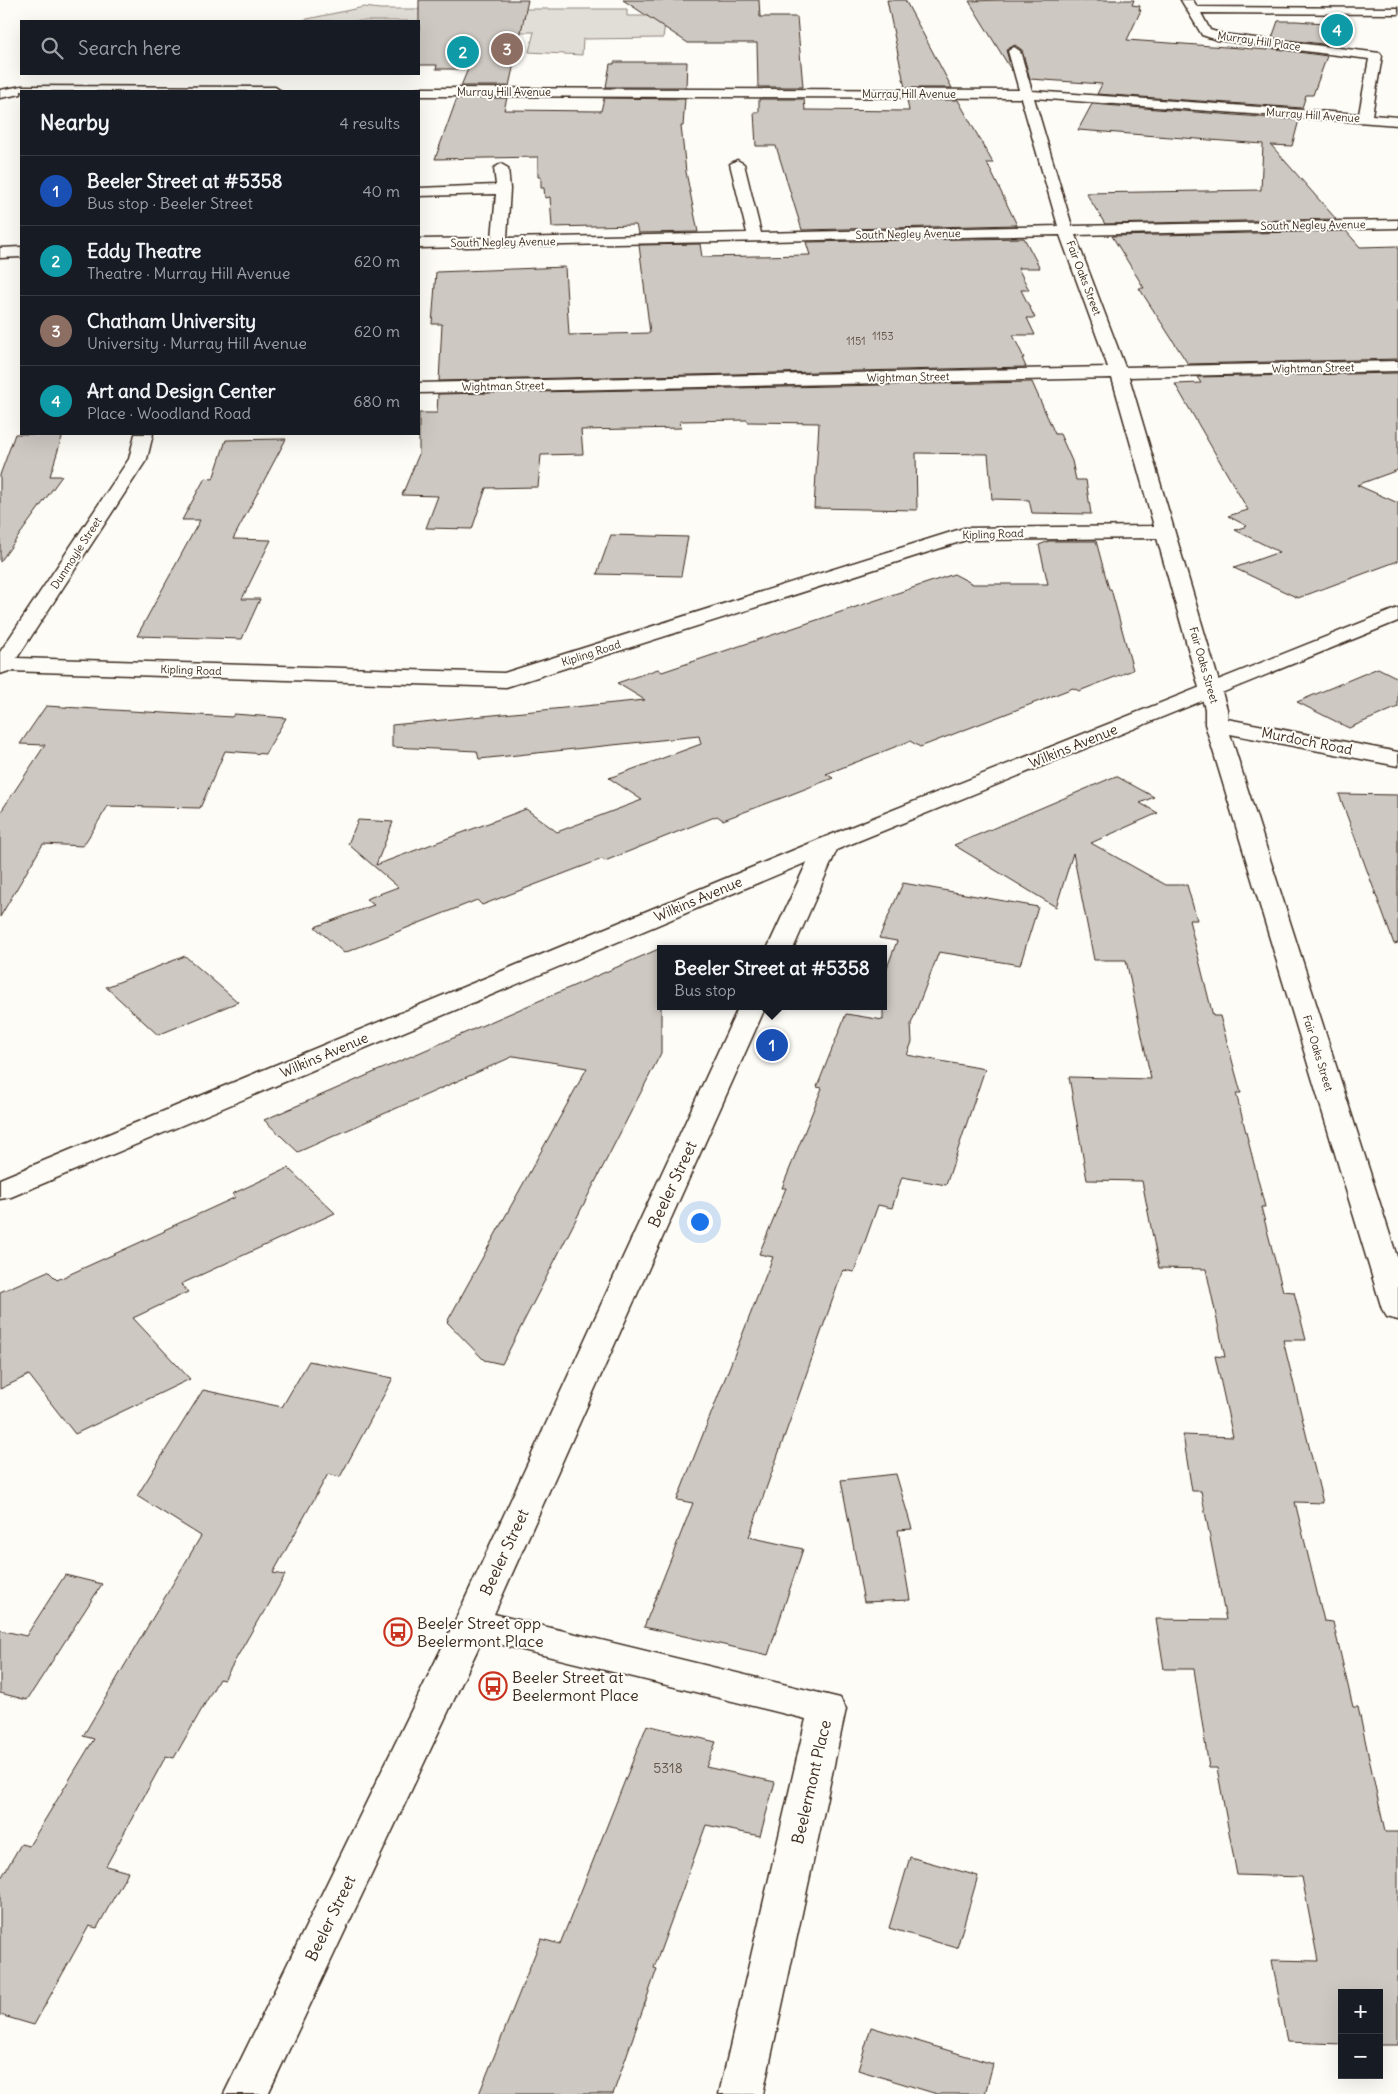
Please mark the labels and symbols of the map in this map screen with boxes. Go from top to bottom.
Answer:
pin: 4 [1321,11,1353,49]
street label: Murray Hill Place [1217,28,1302,54]
pin: 3 [491,30,523,68]
pin: 2 [447,33,479,71]
street label: Murray Hill Avenue [457,85,551,99]
street label: Murray Hill Avenue [862,87,956,101]
street label: Murray Hill Avenue [1266,105,1360,125]
street label: South Negley Avenue [1260,217,1366,233]
street label: South Negley Avenue [855,226,961,242]
street label: South Negley Avenue [450,234,556,250]
street label: Fair Oaks Street [1063,239,1105,318]
house number: 1153 [872,329,894,343]
house number: 1151 [846,334,866,348]
street label: Wightman Street [1271,360,1355,376]
street label: Wightman Street [866,369,950,385]
street label: Wightman Street [461,378,545,394]
street label: Dunmoyle Street [48,514,105,592]
street label: Kipling Road [962,526,1024,542]
street label: Fair Oaks Street [1186,625,1222,705]
street label: Kipling Road [560,637,623,669]
street label: Kipling Road [160,662,222,678]
street label: Wilkins Avenue [1026,720,1120,772]
street label: Murdoch Road [1260,723,1354,759]
street label: Wilkins Avenue [651,872,745,926]
street label: Fair Oaks Street [1300,1013,1336,1093]
pin: 1 [756,1026,788,1064]
street label: Wilkins Avenue [277,1028,371,1082]
street label: Beeler Street [643,1137,701,1230]
your location [687,1209,713,1235]
street label: Beeler Street [475,1505,533,1598]
place label: Beeler Street opp Beelermont Place [417,1613,544,1651]
bus stop icon: Beeler Street opp Beelermont Place [383,1617,413,1647]
place label: Beeler Street at Beelermont Place [512,1667,639,1705]
bus stop icon: Beeler Street at Beelermont Place [478,1671,508,1701]
street label: Beelermont Place [787,1718,835,1846]
house number: 5318 [653,1759,683,1777]
street label: Beeler Street [301,1871,360,1964]

